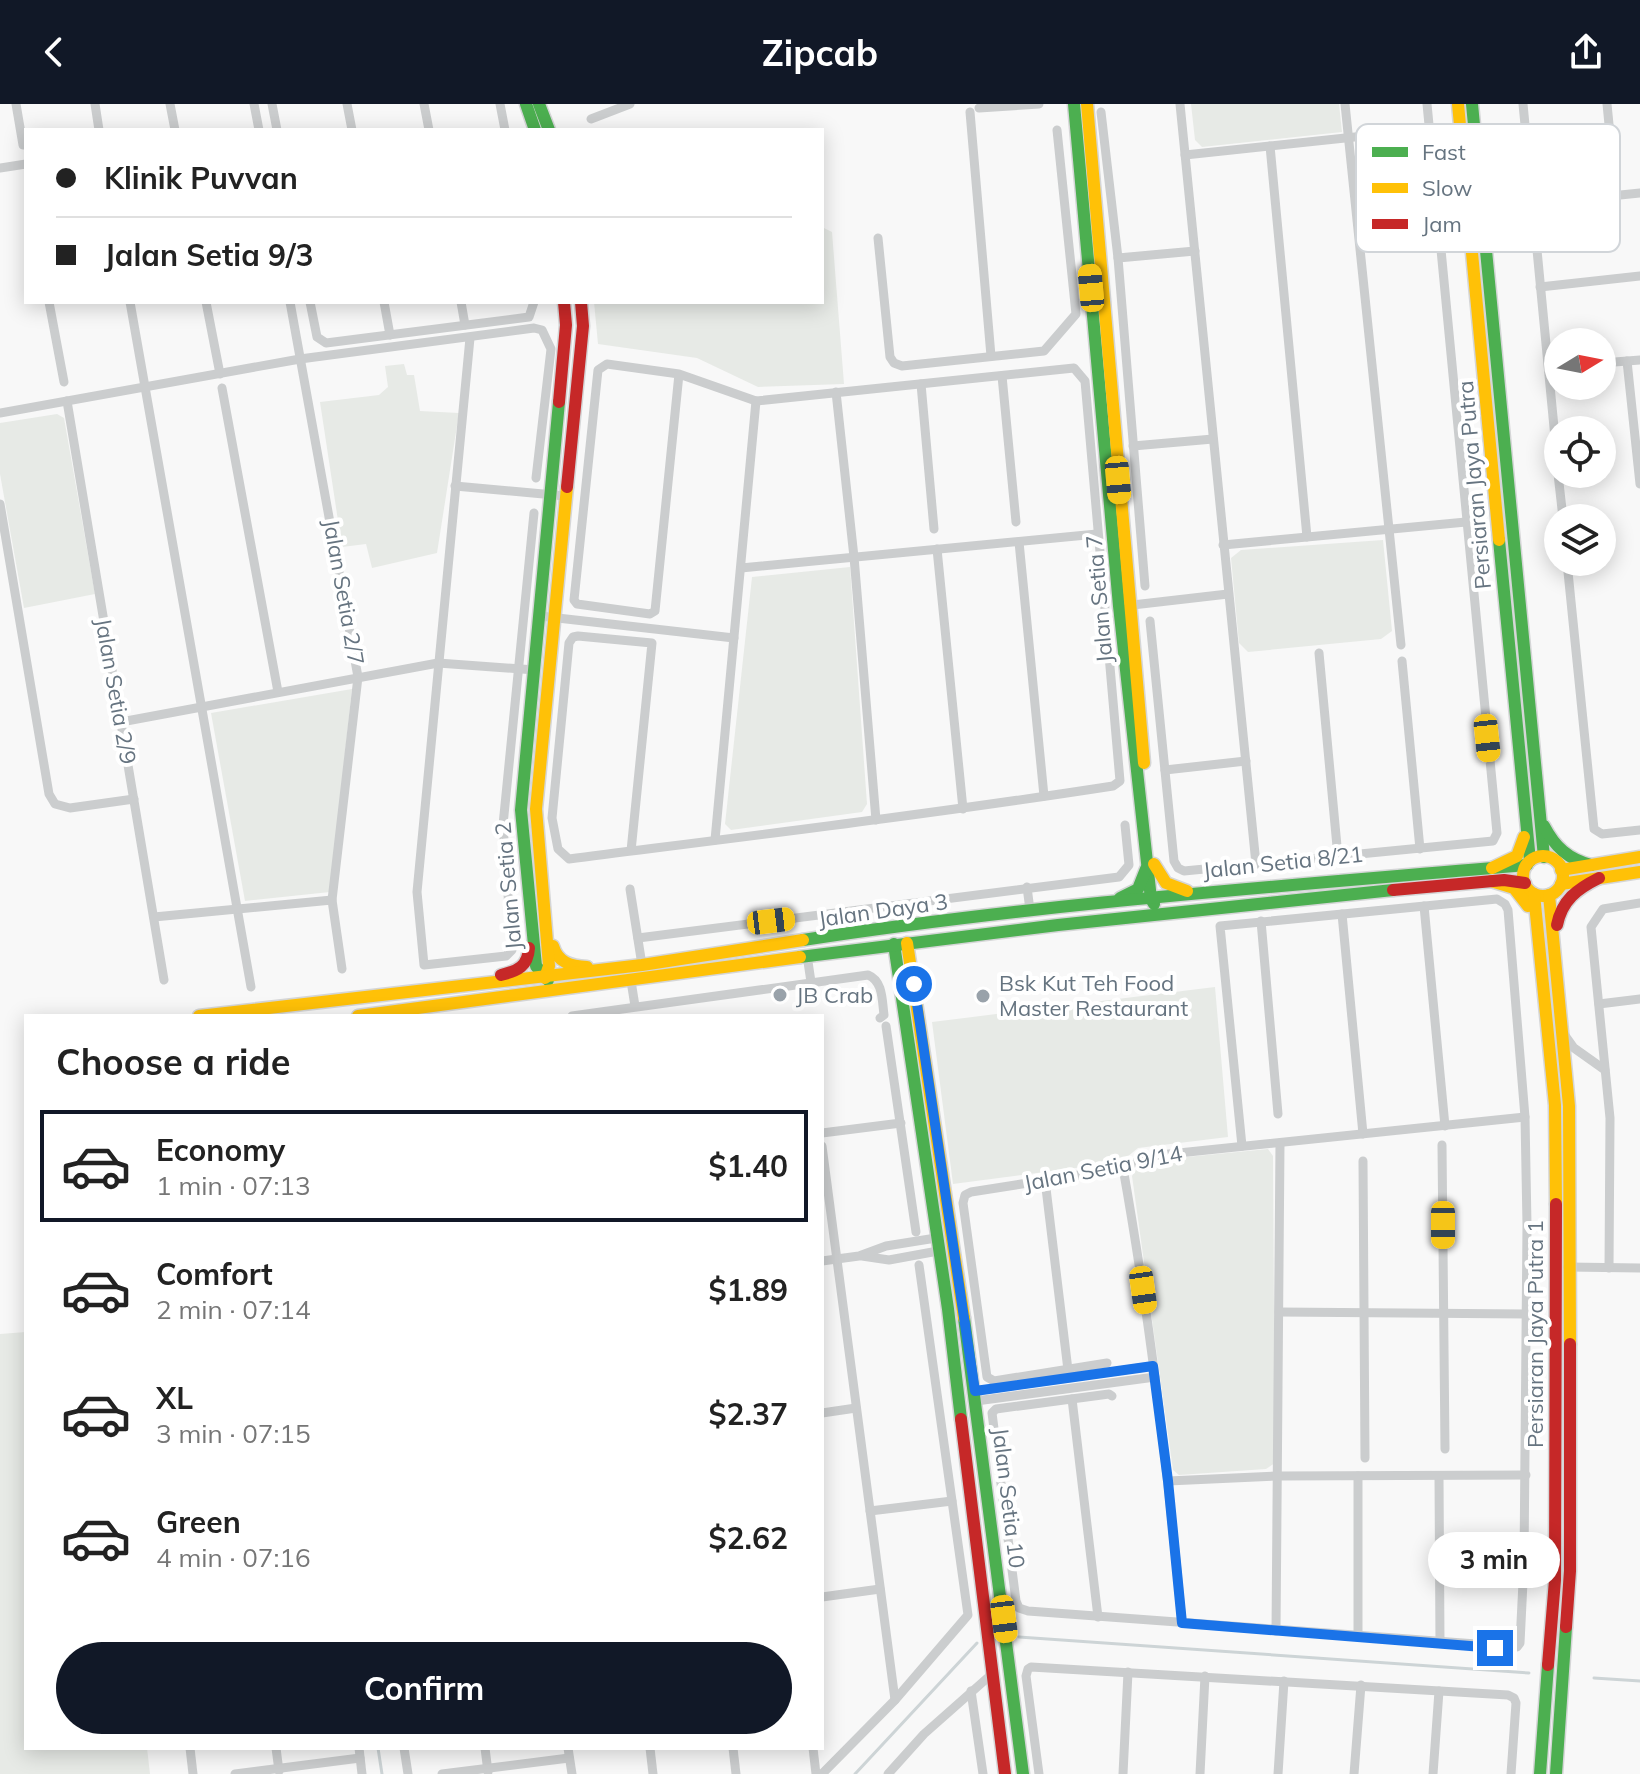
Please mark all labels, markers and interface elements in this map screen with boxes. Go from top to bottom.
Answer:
icon: back [32,30,76,74]
text: Zipcab [762,30,878,75]
icon: share [1564,30,1608,74]
legend [1356,124,1620,252]
text: Fast [1422,138,1466,166]
text: Klinik Puvvan [104,159,298,197]
text: Slow [1422,174,1472,202]
text: Jam [1422,210,1462,238]
text: Jalan Setia 9/3 [104,236,313,274]
car [1077,263,1105,313]
north arrow [1544,328,1616,400]
map controls [1544,328,1616,576]
street label: Persiaran Jaya Putra [1451,380,1497,590]
button: locate [1544,416,1616,488]
car [1104,455,1132,505]
button: layers [1544,504,1616,576]
street label: Jalan Setia 2/7 [317,517,371,667]
street label: Jalan Setia 7 [1079,534,1119,664]
street label: Jalan Setia 2/9 [89,616,143,766]
car [1473,713,1501,763]
street label: Jalan Setia 2 [488,821,528,951]
street label: Jalan Setia 8/21 [1202,840,1364,884]
street label: Jalan Daya 3 [816,887,950,933]
car [746,906,796,936]
route start [896,966,932,1002]
place label: Bsk Kut Teh Food Master Restaurant [999,969,1188,1022]
place label: JB Crab [796,981,873,1009]
marker: JB Crab [771,986,789,1004]
marker: Bsk Kut Teh Food Master Restaurant [974,987,992,1005]
text: Choose a ride [56,1039,290,1084]
icon: car [60,1130,132,1202]
text: Economy [156,1131,285,1169]
street label: Jalan Setia 9/14 [1021,1139,1185,1197]
text: $1.40 [709,1147,788,1185]
text: 1 min · 07:13 [156,1169,311,1202]
car [1431,1201,1455,1249]
street label: Persiaran Jaya Putra 1 [1521,1220,1549,1448]
icon: car [60,1254,132,1326]
text: Comfort [156,1255,273,1293]
car [1128,1265,1158,1315]
text: $1.89 [709,1271,788,1309]
text: 2 min · 07:14 [156,1293,311,1326]
icon: car [60,1378,132,1450]
text: XL [156,1379,193,1417]
text: $2.37 [709,1395,788,1433]
text: 3 min · 07:15 [156,1417,311,1450]
street label: Jalan Setia 10 [986,1426,1032,1570]
icon: car [60,1502,132,1574]
text: Green [156,1503,241,1541]
text: $2.62 [709,1519,788,1557]
callout: 3 min [1429,1532,1561,1588]
text: 4 min · 07:16 [156,1541,311,1574]
text: 3 min [1460,1543,1528,1576]
car [989,1594,1019,1644]
route end [1477,1630,1513,1666]
button: Confirm [56,1642,792,1734]

